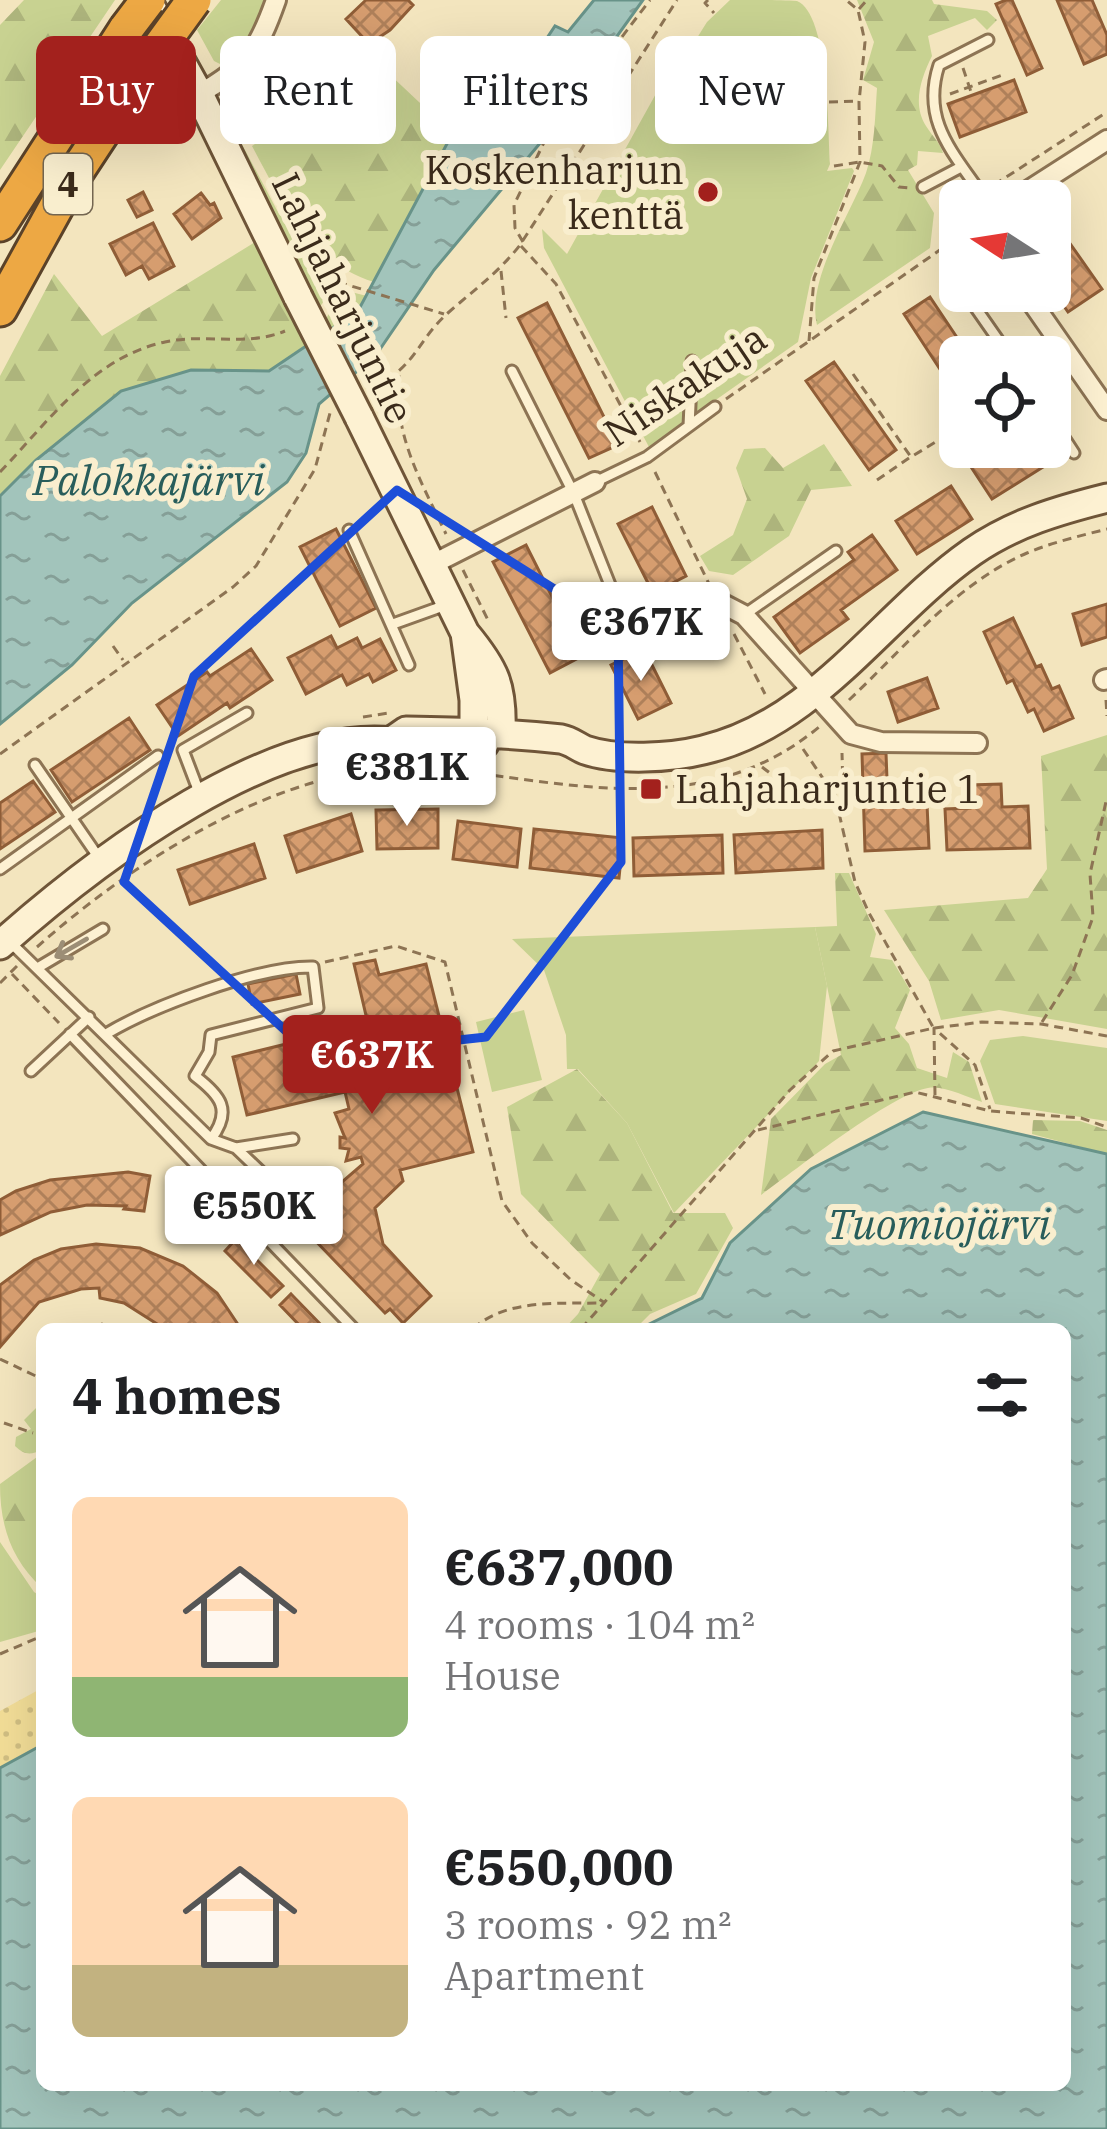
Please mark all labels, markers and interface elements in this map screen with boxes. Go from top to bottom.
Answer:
chip: Buy [36,36,196,144]
chip: Rent [220,36,396,144]
chip: Filters [420,36,631,144]
chip: New [655,36,827,144]
place label: Koskenharjun kenttä [425,144,684,240]
road number: 4 [44,154,92,214]
street label: Lahjaharjuntie [261,164,426,431]
marker: Koskenharjun kenttä [695,179,721,205]
north arrow [939,180,1071,312]
map controls [939,180,1071,468]
street label: Niskakuja [594,312,776,458]
button: locate [939,336,1071,468]
water label: Palokkajärvi [32,452,266,507]
pin: €367K [557,582,725,684]
text: €367K [579,595,703,646]
pin: €381K [323,727,491,829]
text: €381K [345,740,469,791]
place label: Lahjaharjuntie 1 [675,763,980,814]
marker: Lahjaharjuntie 1 [638,776,664,802]
one-way arrow [54,937,89,961]
pin: €637K [288,1015,456,1117]
text: €637K [310,1028,434,1079]
pin: €550K [170,1166,338,1268]
text: €550K [192,1179,316,1230]
water label: Tuomiojärvi [827,1196,1051,1251]
text: 4 homes [72,1362,282,1428]
icon: filters [969,1362,1035,1428]
text: €637,000 [444,1533,674,1599]
icon: home [168,1545,312,1689]
text: 4 rooms · 104 m² [444,1599,755,1650]
text: House [444,1650,561,1701]
text: €550,000 [444,1833,674,1899]
icon: home [168,1845,312,1989]
text: 3 rooms · 92 m² [444,1899,732,1950]
text: Apartment [444,1950,644,2001]

